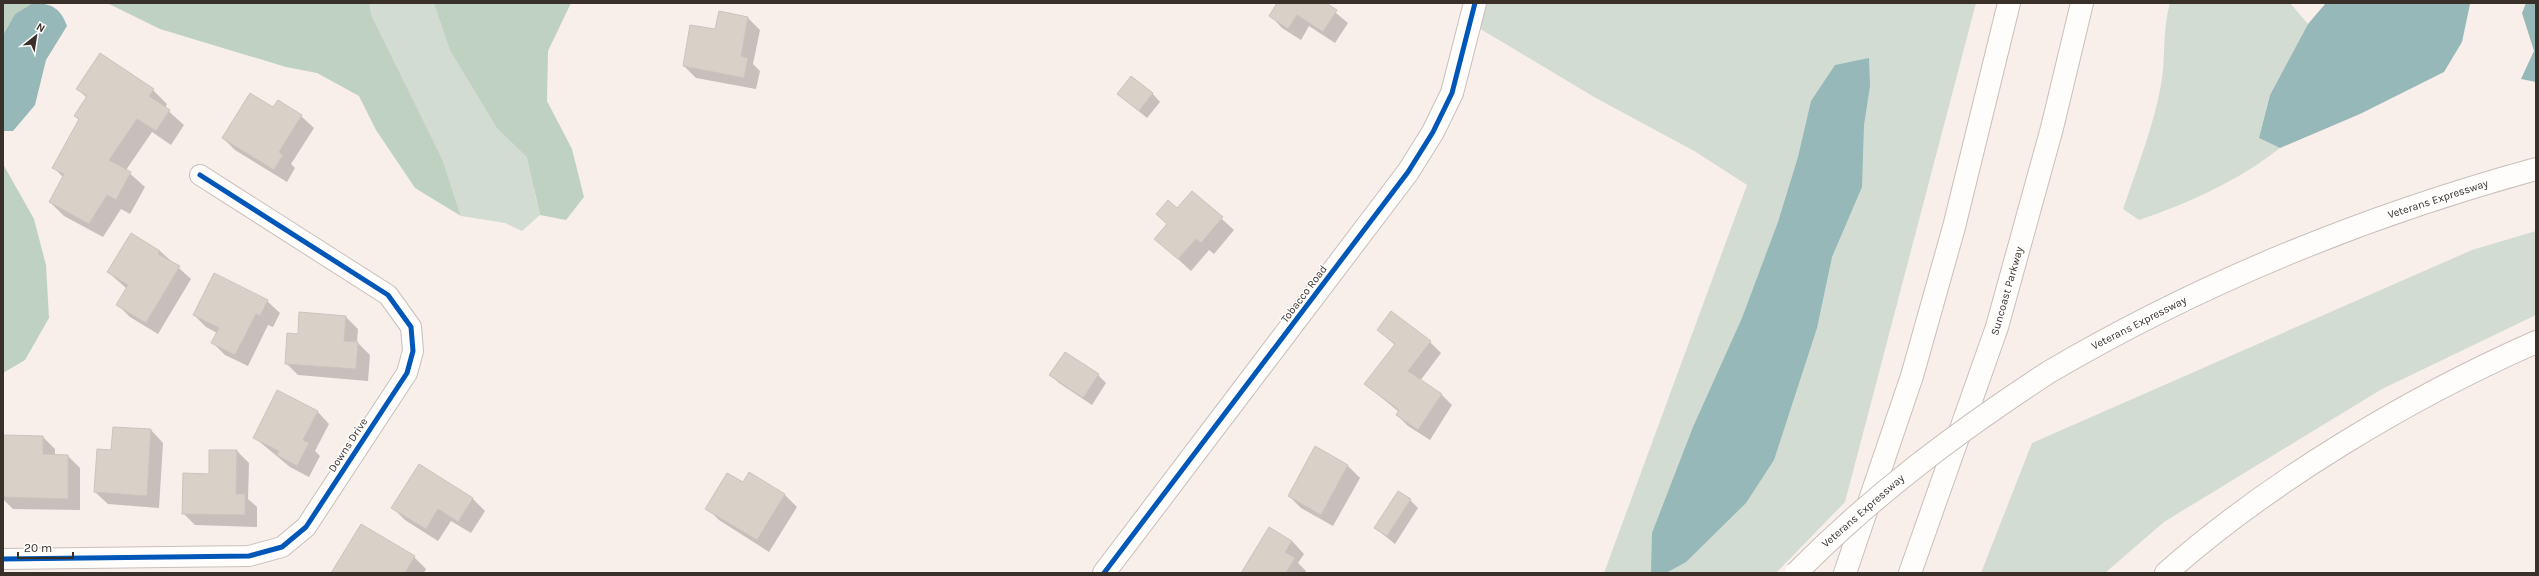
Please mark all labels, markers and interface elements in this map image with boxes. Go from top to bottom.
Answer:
north arrow [16,16,56,56]
text: N [34,20,47,35]
street label: Veterans Expressway [2386,177,2490,221]
street label: Suncoast Parkway [1988,245,2026,337]
street label: Tobacco Road [1278,263,1330,325]
street label: Veterans Expressway [2089,293,2189,353]
street label: Downs Drive [326,415,371,475]
street label: Veterans Expressway [1819,472,1907,550]
scale bar [18,534,73,560]
text: 20 m [24,541,52,555]

